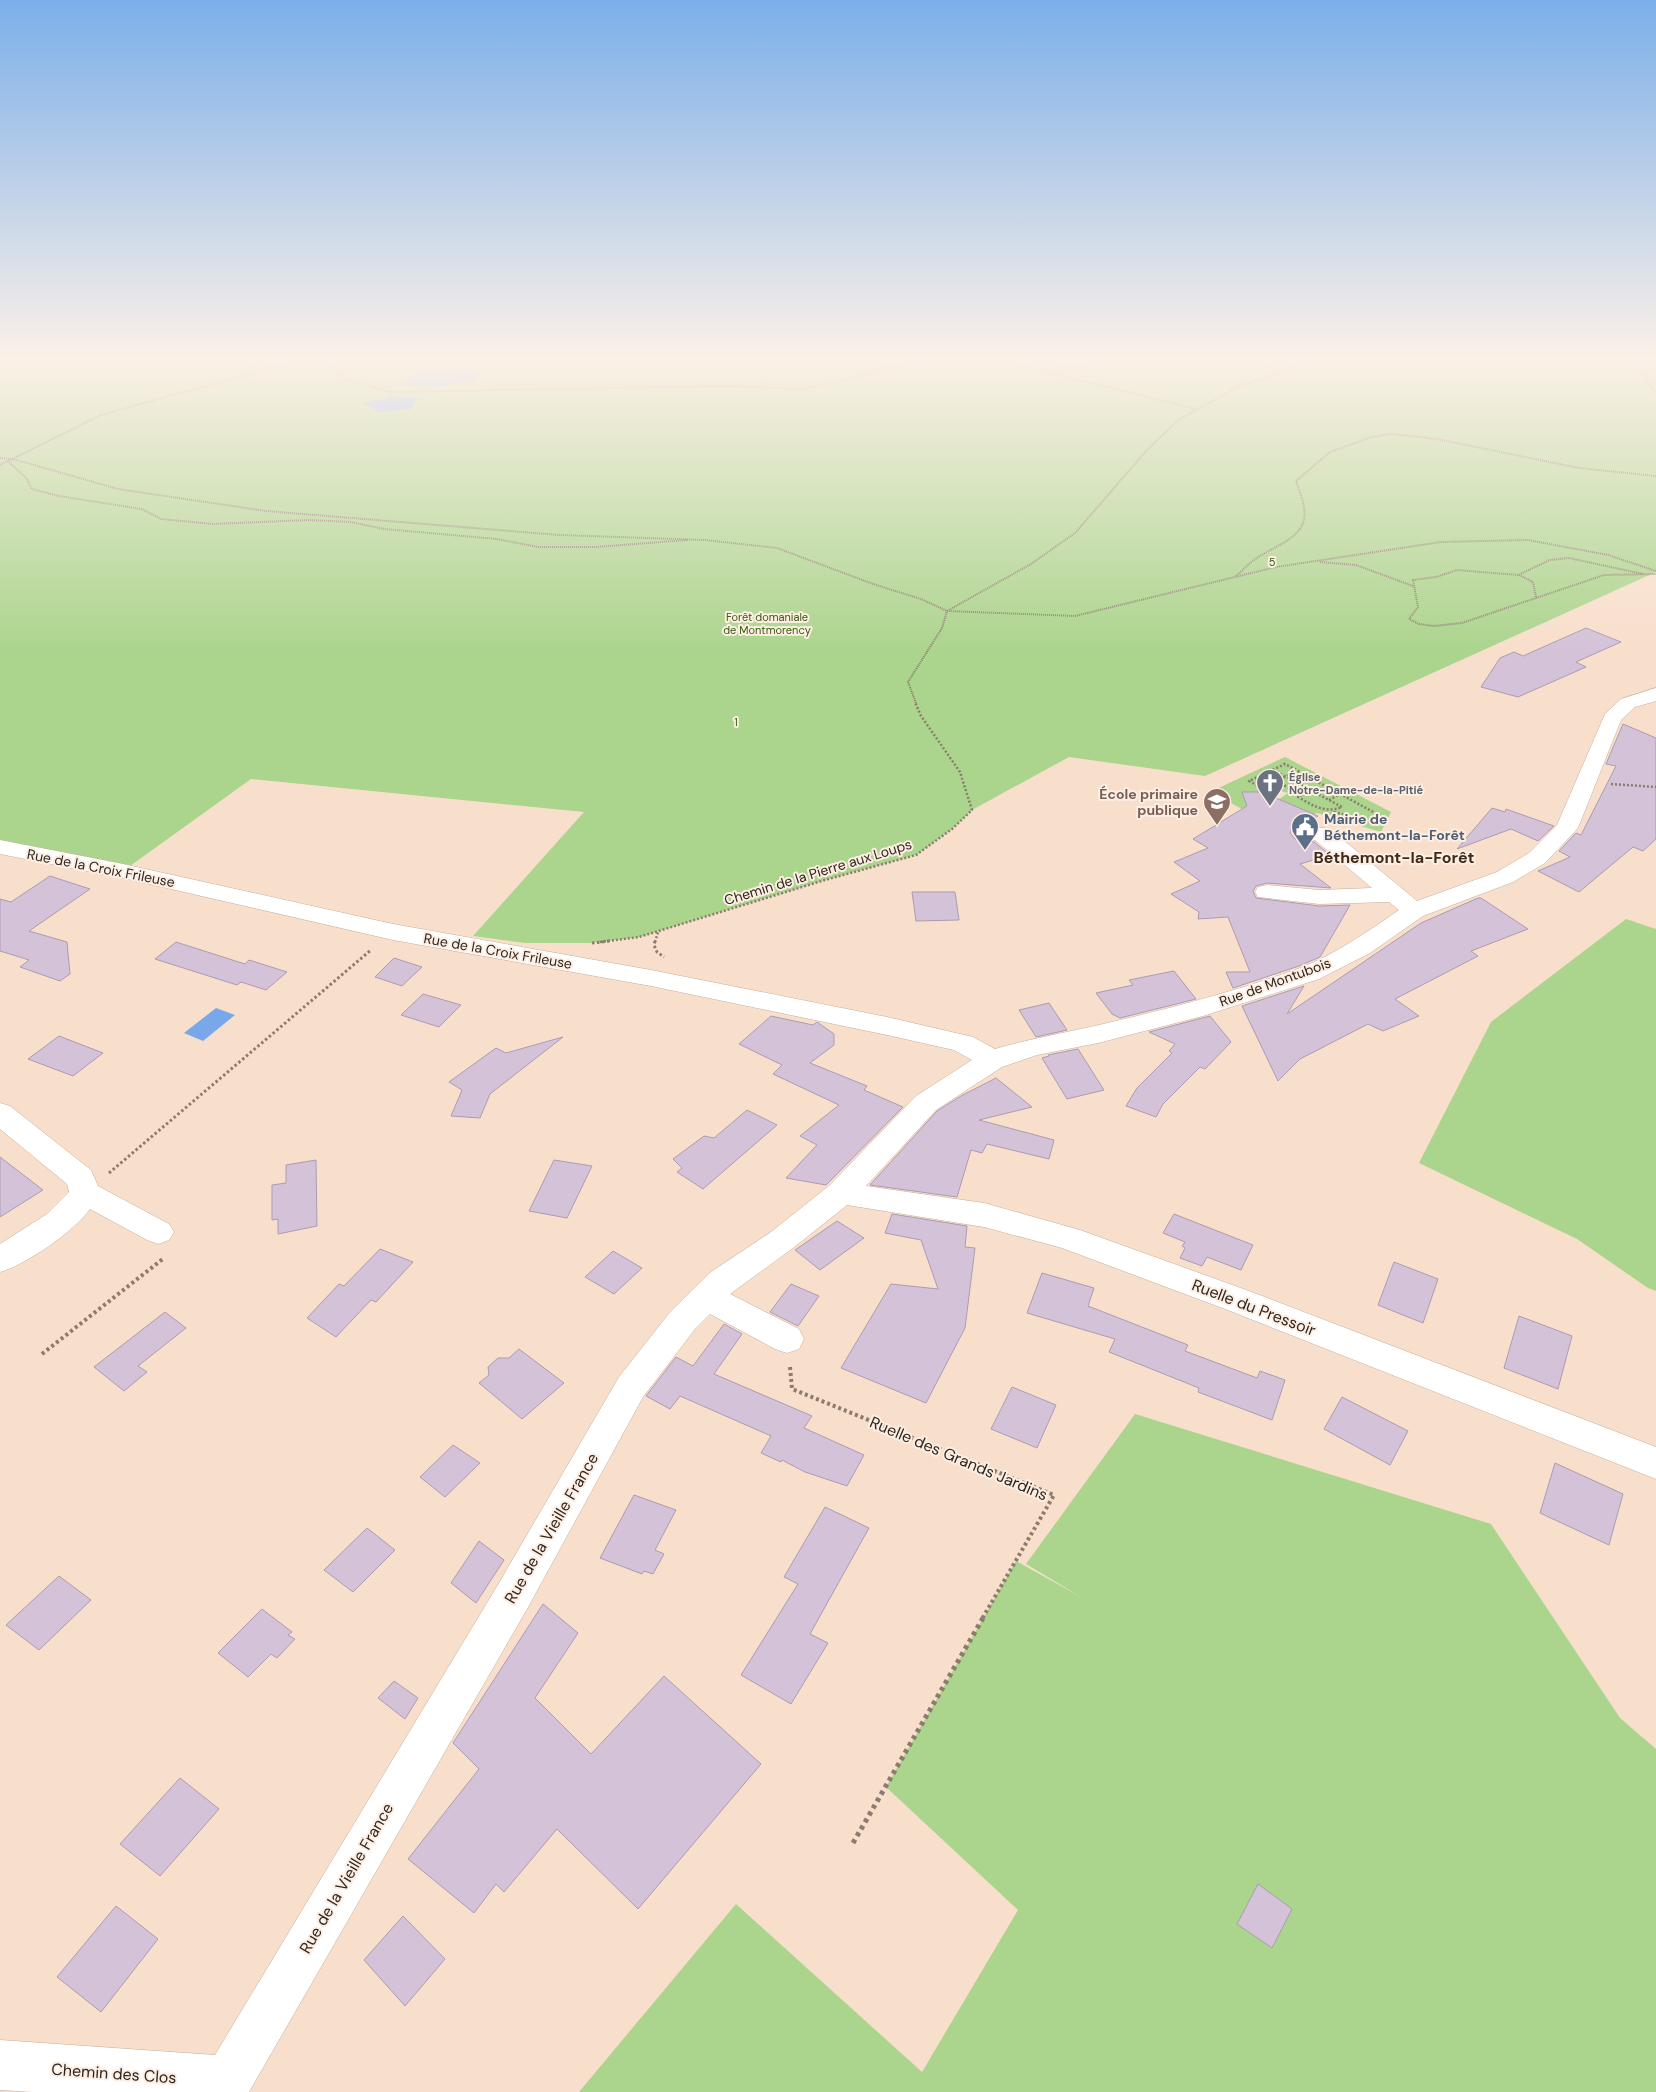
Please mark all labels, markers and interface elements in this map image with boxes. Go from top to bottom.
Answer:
park label: 5 [1269,555,1276,569]
park label: Forêt domaniale de Montmorency [723,610,811,637]
park label: 1 [734,715,738,729]
church icon: Église Notre-Dame-de-la-Pitié [1255,768,1285,807]
place label: Église Notre-Dame-de-la-Pitié [1289,770,1424,797]
place label: École primaire publique [1099,785,1198,819]
school or university icon: École primaire publique [1202,787,1232,826]
place label: Mairie de Béthemont-la-Forêt [1324,810,1465,844]
public building icon: Mairie de Béthemont-la-Forêt [1290,812,1320,851]
street label: Chemin de la Pierre aux Loups [722,835,914,909]
street label: Rue de la Croix Frileuse [25,845,177,891]
district label: Béthemont-la-Forêt [1314,847,1475,868]
street label: Rue de la Croix Frileuse [422,929,574,973]
street label: Rue de Montubois [1217,953,1333,1011]
street label: Ruelle du Pressoir [1189,1274,1319,1341]
street label: Ruelle des Grands Jardins [867,1411,1051,1506]
street label: Rue de la Vieille France [500,1449,603,1607]
street label: Rue de la Vieille France [295,1799,398,1957]
street label: Chemin des Clos [51,2059,177,2088]

